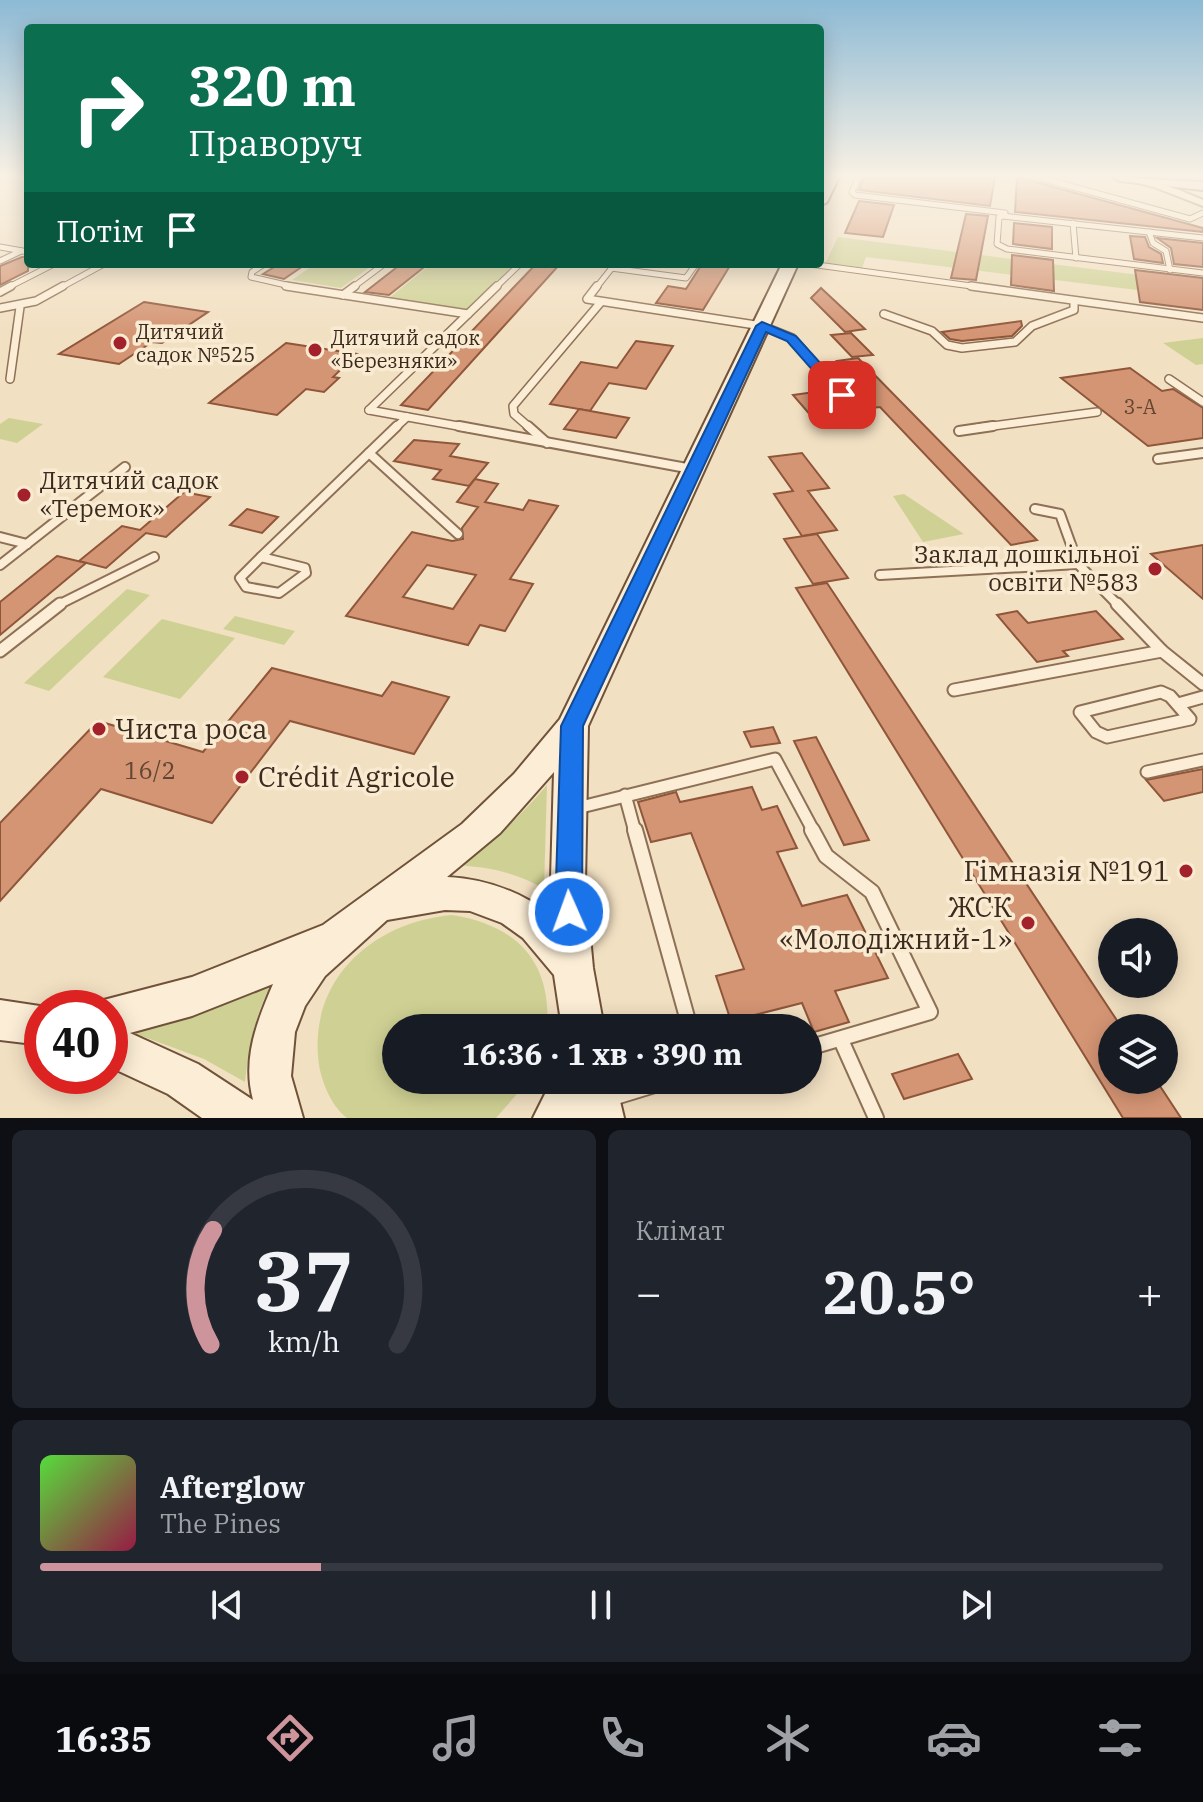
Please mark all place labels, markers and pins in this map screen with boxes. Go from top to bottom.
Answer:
place label: Дитячий садок №525 [136,318,255,368]
place label: Дитячий садок «Березняки» [331,324,480,374]
marker: Дитячий садок №525 [111,334,129,352]
marker: Дитячий садок «Березняки» [306,341,324,359]
pin [808,361,876,429]
place label: Дитячий садок «Теремок» [40,464,219,524]
marker: Дитячий садок «Теремок» [15,486,33,504]
place label: Заклад дошкільної освіти №583 [914,538,1139,598]
marker: Заклад дошкільної освіти №583 [1146,560,1164,578]
place label: Чиста роса [115,710,268,747]
marker: Чиста роса [90,720,108,738]
place label: Crédit Agricole [258,758,455,795]
marker: Crédit Agricole [233,768,251,786]
place label: Гімназія №191 [963,852,1170,889]
marker: Гімназія №191 [1177,862,1195,880]
place label: ЖСК «Молодіжний-1» [780,888,1012,957]
marker: ЖСК «Молодіжний-1» [1019,914,1037,932]

